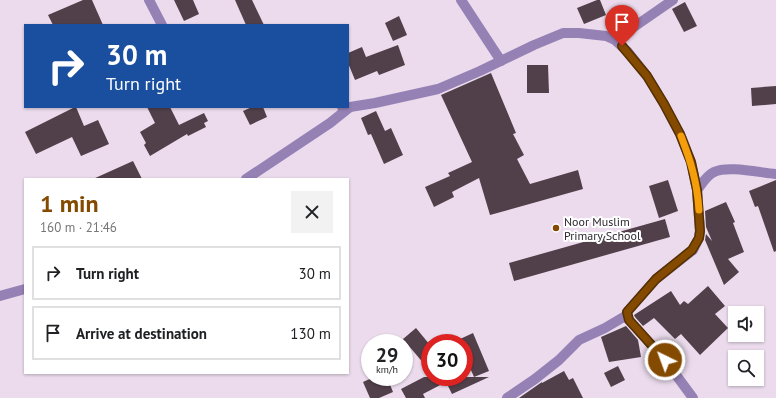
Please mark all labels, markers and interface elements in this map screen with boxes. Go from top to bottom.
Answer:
pin [605,5,639,46]
icon: arrive [611,11,633,33]
text: 30 m [106,36,167,73]
icon: right [40,40,92,92]
text: Turn right [106,72,181,95]
text: 1 min [40,188,99,219]
button: close [291,191,333,233]
place label: Noor Muslim Primary School [564,214,641,243]
text: 160 m · 21:46 [40,219,117,236]
marker: Noor Muslim Primary School [551,223,561,233]
icon: right [42,262,64,284]
text: Turn right [76,264,139,283]
text: 30 m [298,264,331,283]
map controls [728,306,764,386]
button: sound [728,306,764,342]
icon: arrive [42,322,64,344]
text: Arrive at destination [76,324,207,343]
text: 130 m [290,324,331,343]
speed limit sign: 30 [421,334,473,386]
position arrow [644,339,686,381]
text: 29 [376,342,398,368]
button: search [728,350,764,386]
text: km/h [376,363,398,376]

